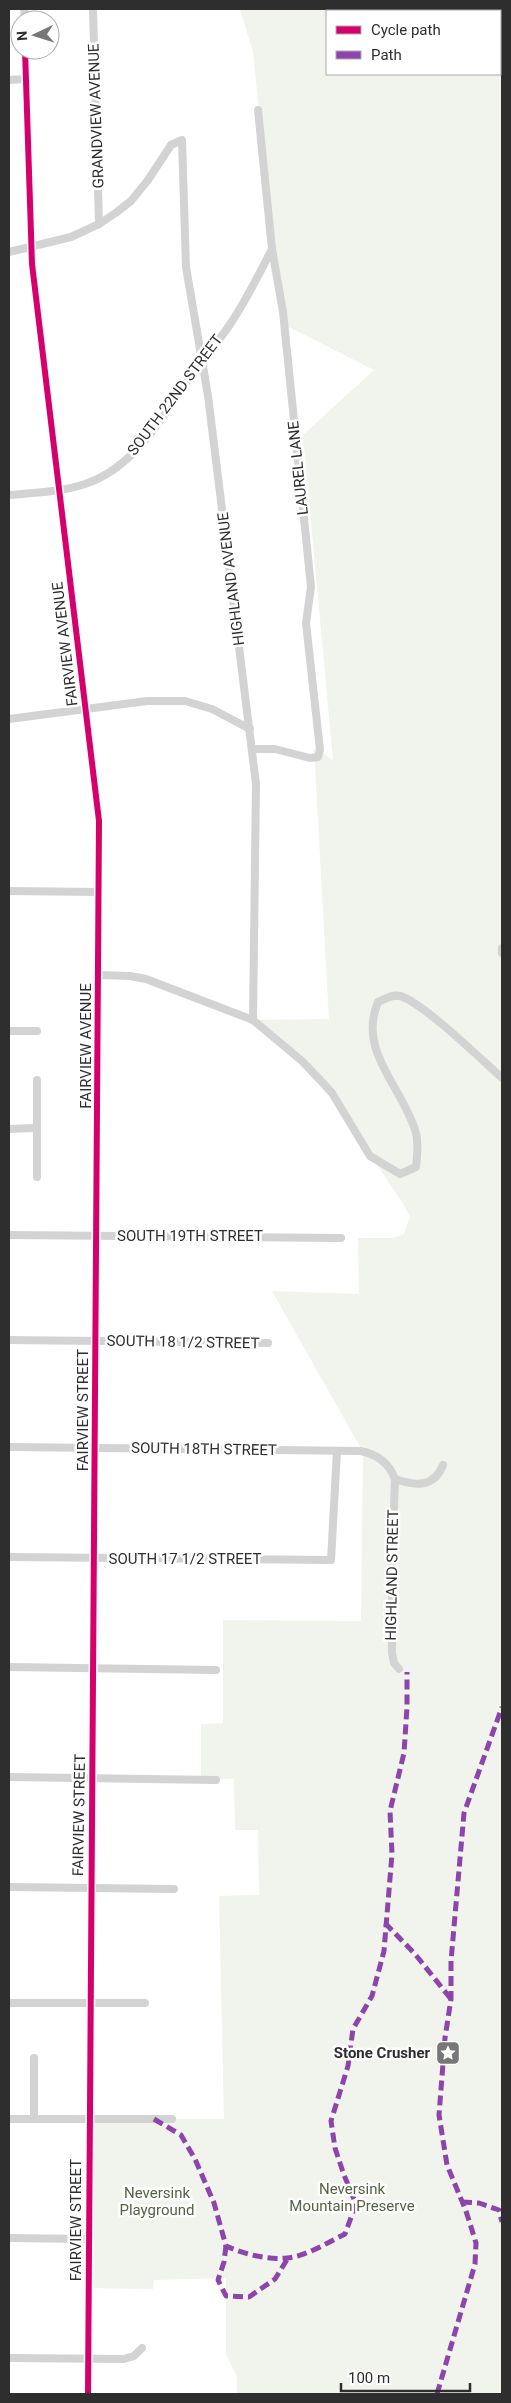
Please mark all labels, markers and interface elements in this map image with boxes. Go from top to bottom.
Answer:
north arrow [10,10,60,60]
legend [326,10,501,75]
text: Cycle path [371,21,441,39]
text: N [14,30,30,41]
street label: GRANDVIEW AVENUE [84,43,108,189]
text: Path [371,46,402,64]
street label: SOUTH 22ND STREET [124,331,226,459]
street label: LAUREL LANE [284,420,312,516]
street label: HIGHLAND AVENUE [214,511,248,647]
street label: FAIRVIEW AVENUE [48,580,82,707]
street label: FAIRVIEW AVENUE [77,983,95,1109]
street label: SOUTH 19TH STREET [117,1227,263,1245]
street label: SOUTH 18 1/2 STREET [106,1332,260,1352]
street label: FAIRVIEW STREET [74,1349,92,1471]
street label: SOUTH 18TH STREET [131,1439,277,1459]
street label: HIGHLAND STREET [382,1509,402,1641]
street label: SOUTH 17 1/2 STREET [109,1550,262,1568]
street label: FAIRVIEW STREET [69,1754,89,1876]
place icon: Stone Crusher [435,2040,461,2066]
place label: Stone Crusher [334,2044,430,2062]
street label: FAIRVIEW STREET [67,2159,85,2281]
park label: Neversink Mountain Preserve [289,2180,415,2215]
park label: Neversink Playground [119,2184,195,2219]
scale bar [341,2360,470,2392]
text: 100 m [348,2369,390,2387]

